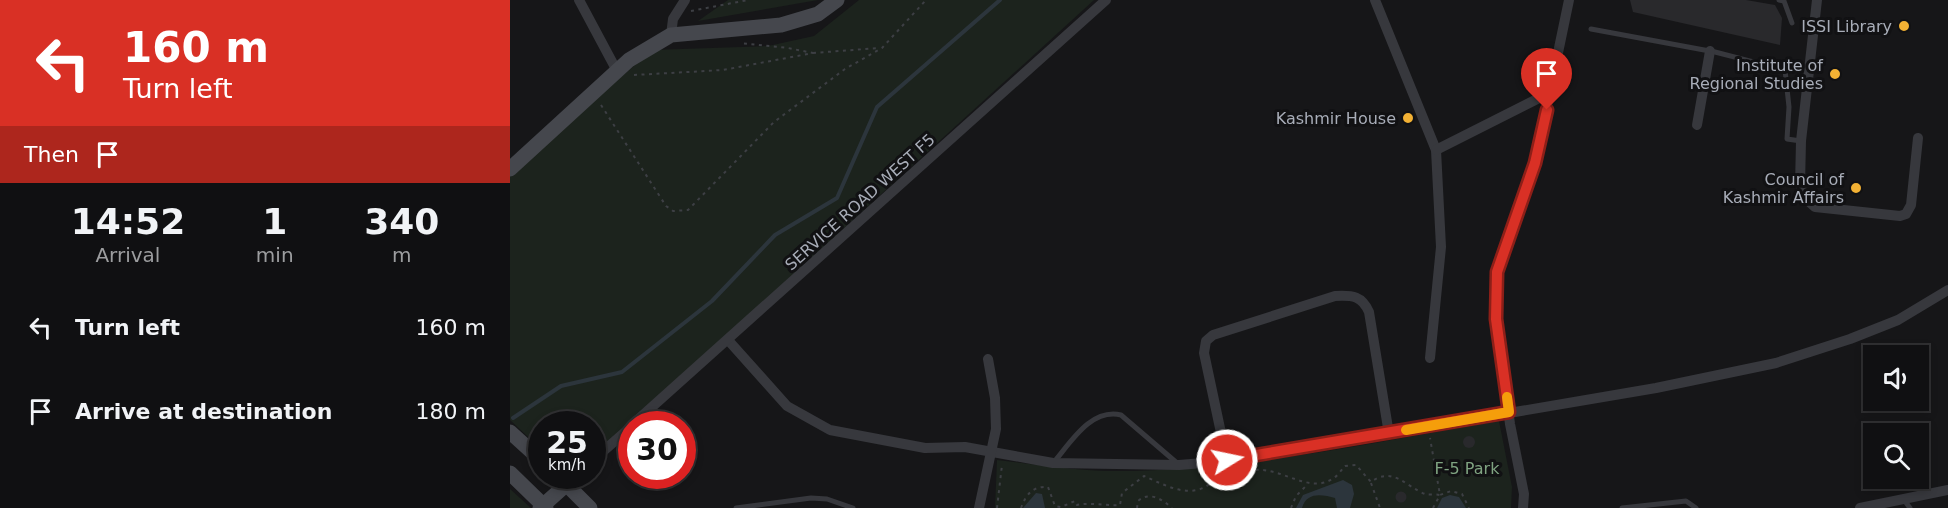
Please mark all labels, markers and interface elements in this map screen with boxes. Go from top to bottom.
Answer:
place label: ISSI Library [1801,17,1892,36]
marker: ISSI Library [1897,19,1911,33]
text: 160 m [123,23,269,72]
icon: left [24,24,102,102]
pin [1521,48,1572,110]
place label: Institute of Regional Studies [1690,56,1823,93]
icon: arrive [1530,57,1563,90]
marker: Institute of Regional Studies [1828,67,1842,81]
text: Turn left [123,73,233,104]
place label: Kashmir House [1276,109,1396,128]
marker: Kashmir House [1401,111,1415,125]
street label: SERVICE ROAD WEST F5 [781,130,939,274]
icon: arrive [91,138,124,171]
text: Then [24,142,79,167]
place label: Council of Kashmir Affairs [1723,170,1844,207]
marker: Council of Kashmir Affairs [1849,181,1863,195]
text: 14:52 [71,201,185,242]
text: 1 [262,201,287,242]
text: 340 [364,201,439,242]
text: Arrival [95,243,160,267]
text: min [256,243,294,267]
text: m [392,243,412,267]
icon: left [24,311,57,344]
text: Turn left [75,315,180,340]
text: 160 m [416,315,486,340]
map controls [1863,345,1929,489]
button: sound [1863,345,1929,411]
icon: arrive [24,395,57,428]
text: Arrive at destination [75,399,332,424]
text: 180 m [416,399,486,424]
speed limit sign: 30 [618,411,696,489]
button: search [1863,423,1929,489]
text: 25 [546,425,588,460]
position arrow [1195,428,1259,492]
text: km/h [548,456,586,474]
park label: F-5 Park [1435,459,1500,478]

